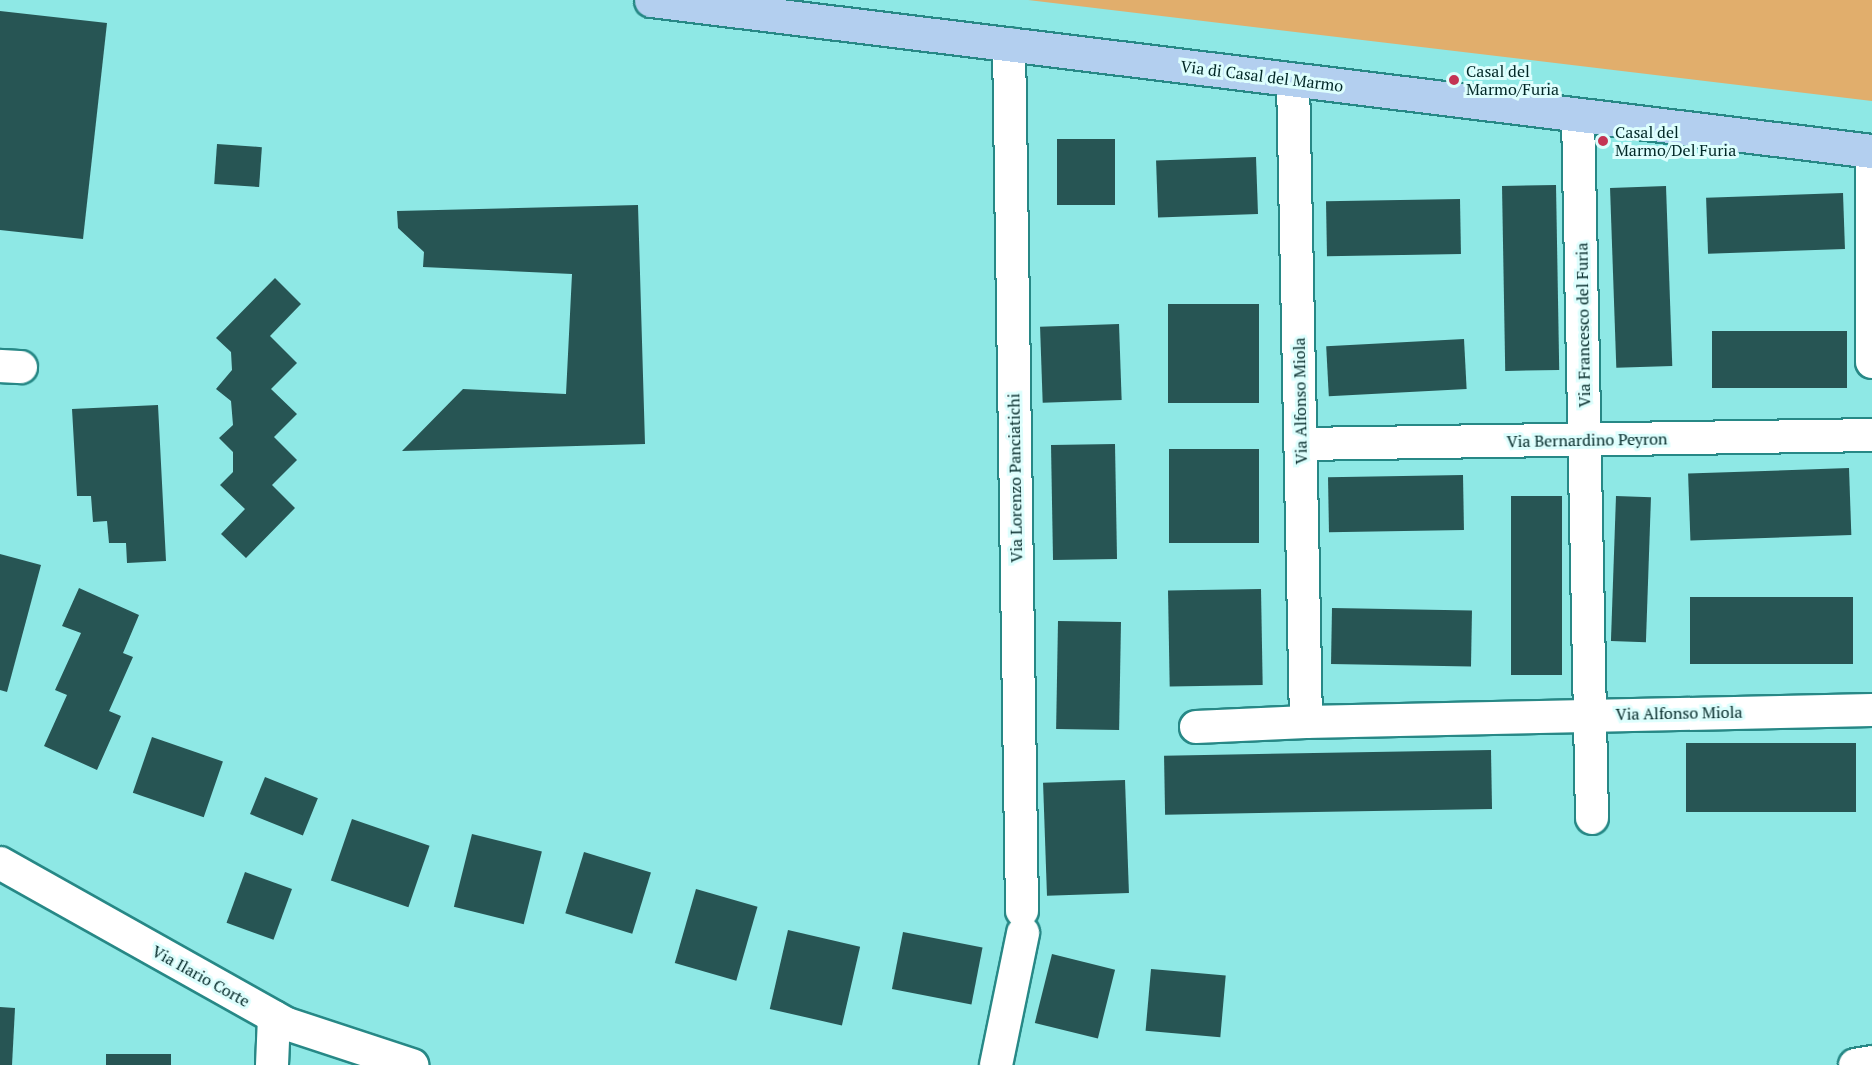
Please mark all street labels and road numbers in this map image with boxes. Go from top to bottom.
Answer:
street label: Via di Casal del Marmo [1180,56,1344,96]
street label: Via Francesco del Furia [1572,242,1594,408]
street label: Via Alfonso Miola [1289,337,1311,465]
street label: Via Lorenzo Panciatichi [1004,393,1026,563]
street label: Via Bernardino Peyron [1506,429,1668,451]
street label: Via Alfonso Miola [1615,702,1743,724]
street label: Via Ilario Corte [149,941,253,1011]

